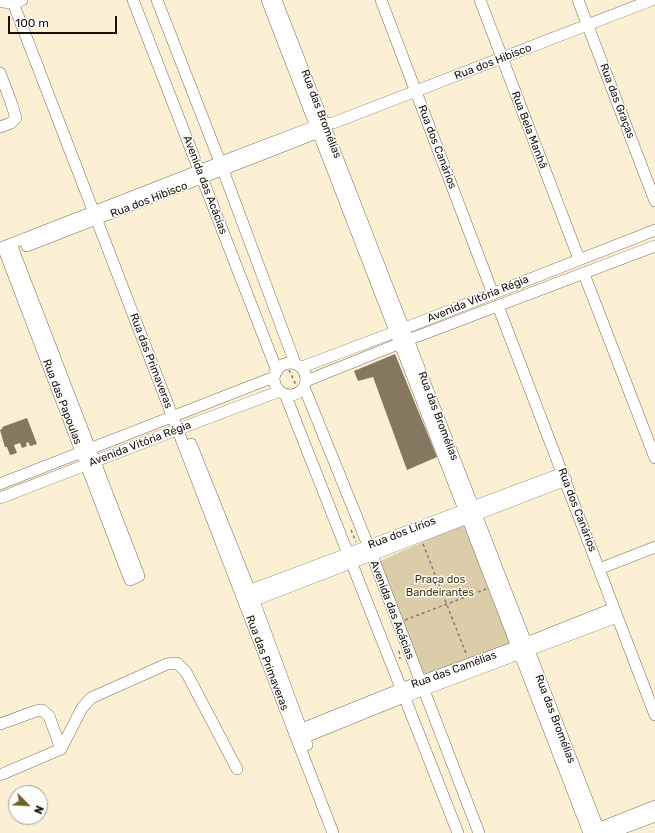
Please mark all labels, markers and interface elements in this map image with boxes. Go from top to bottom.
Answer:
scale bar [10,8,119,34]
text: 100 m [15,16,49,30]
street label: Rua dos Hibisco [453,41,533,83]
street label: Rua das Graças [597,62,637,140]
street label: Rua das Bromélias [298,68,344,160]
street label: Rua Bela Manhã [508,89,550,171]
street label: Rua dos Canários [415,103,459,191]
street label: Avenida das Acácias [180,134,230,236]
street label: Rua dos Hibisco [109,179,189,221]
street label: Avenida Vitória Régia [425,273,531,325]
street label: Rua das Primaveras [127,311,175,411]
street label: Rua das Papoulas [40,357,84,447]
street label: Rua das Bromélias [415,370,461,462]
street label: Avenida Vitória Régia [87,418,193,470]
street label: Rua dos Canários [555,466,599,554]
street label: Rua dos Lírios [366,514,438,552]
street label: Avenida das Acácias [367,559,417,661]
park label: Praça dos Bandeirantes [406,573,474,599]
street label: Rua das Primaveras [243,613,291,713]
street label: Rua das Camélias [410,648,498,692]
street label: Rua das Bromélias [532,673,578,765]
north arrow [8,785,48,825]
text: N [31,803,46,816]

